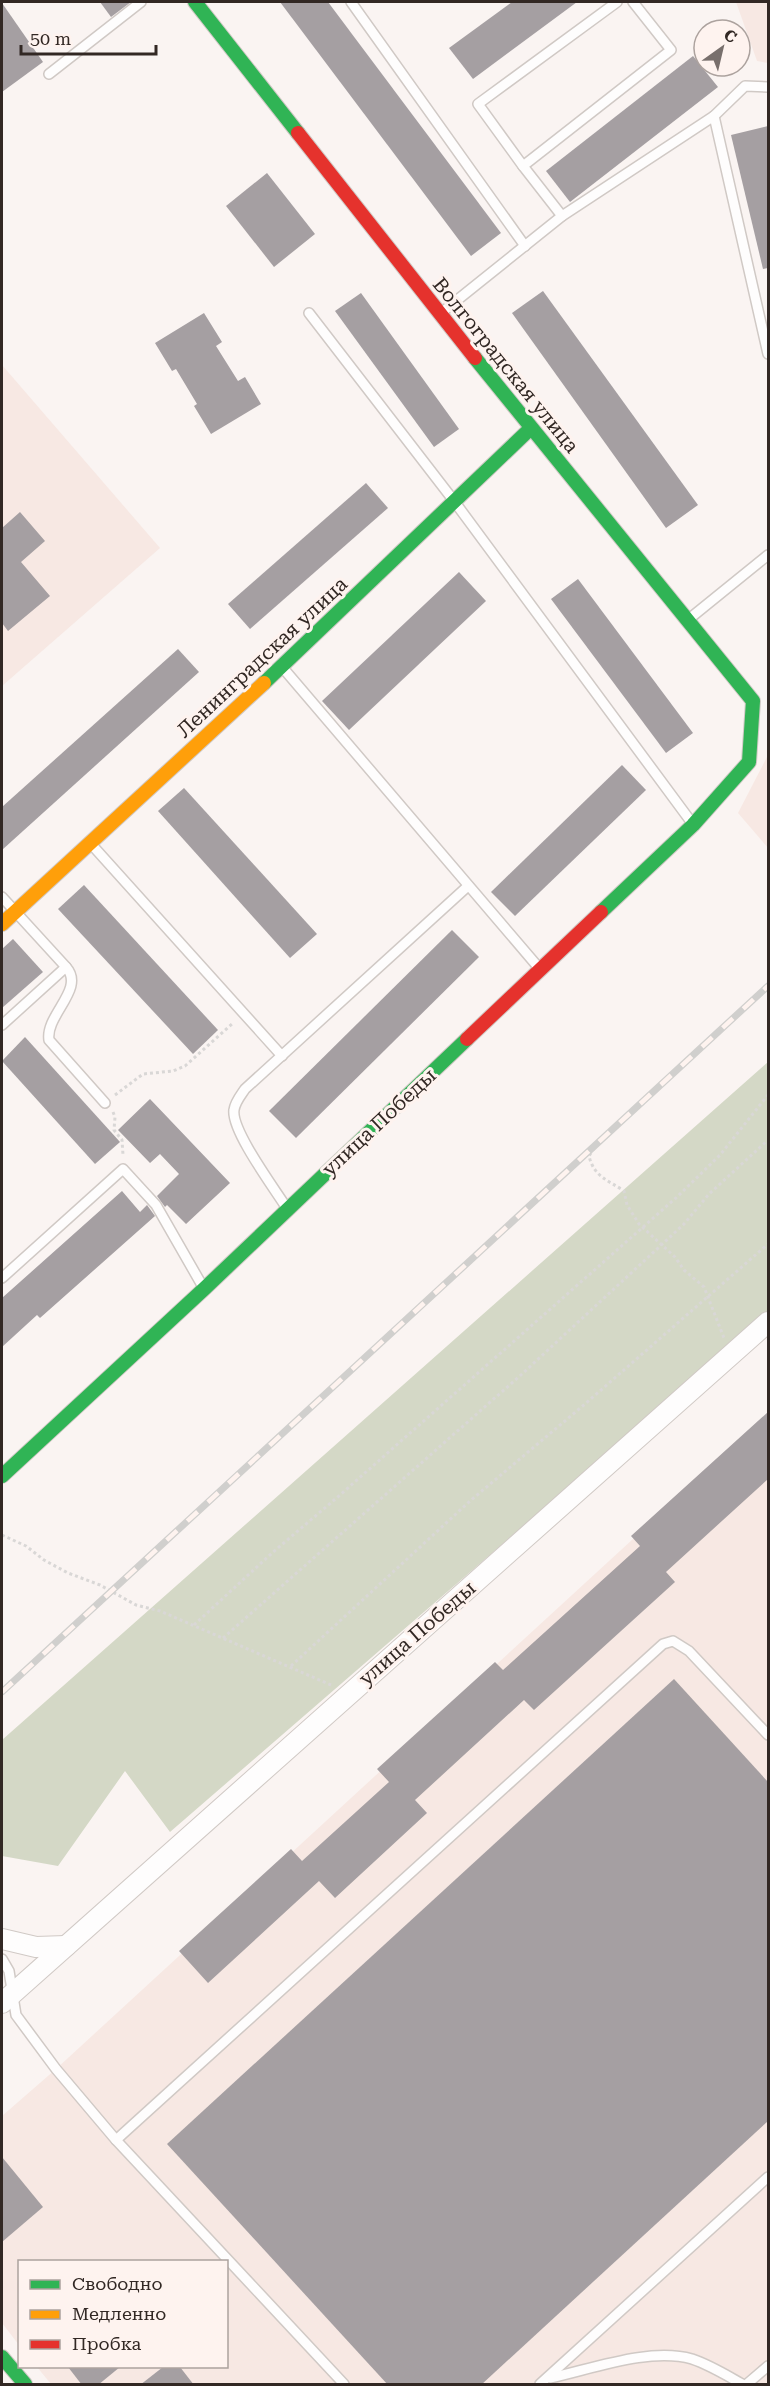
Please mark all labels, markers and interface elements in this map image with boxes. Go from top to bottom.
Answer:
scale bar [21,18,156,56]
north arrow [692,18,752,78]
text: С [720,25,740,47]
text: 50 m [30,28,71,49]
street label: Волгоградская улица [428,272,584,458]
street label: Ленинградская улица [172,572,352,742]
street label: улица Победы [317,1063,441,1181]
street label: улица Победы [354,1576,480,1690]
legend [18,2260,228,2368]
text: Свободно [72,2273,162,2294]
text: Медленно [72,2303,166,2324]
text: Пробка [72,2333,141,2354]

